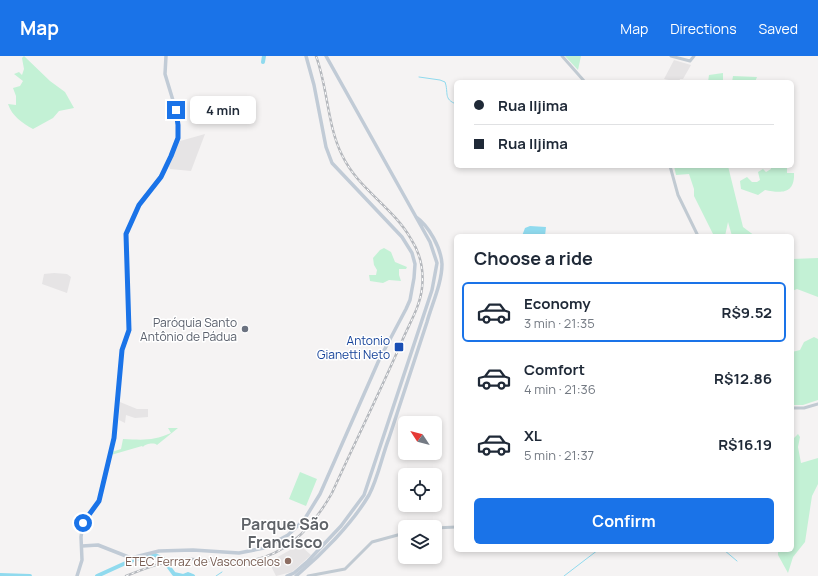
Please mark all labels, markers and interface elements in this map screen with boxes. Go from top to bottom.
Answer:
text: Map [20,15,59,41]
text: Map [620,19,648,38]
text: Directions [670,19,737,38]
text: Saved [759,19,798,38]
text: Rua Iljima [498,95,568,116]
callout: 4 min [190,96,256,124]
route end [167,101,185,119]
text: 4 min [206,101,240,119]
text: Rua Iljima [498,133,568,154]
text: Choose a ride [474,246,593,270]
text: Economy [524,293,591,314]
icon: car [476,294,512,330]
text: R$9.52 [722,302,772,323]
place label: Paróquia Santo Antônio de Pádua [140,314,237,345]
text: 3 min · 21:35 [524,314,595,332]
marker: Paróquia Santo Antônio de Pádua [240,324,250,334]
place label: Antonio Gianetti Neto [317,332,390,363]
marker: Antonio Gianetti Neto [393,341,405,353]
text: Comfort [524,359,585,380]
icon: car [476,360,512,396]
text: R$12.86 [714,368,772,389]
text: 4 min · 21:36 [524,380,596,398]
north arrow [398,416,442,460]
map controls [398,416,442,564]
text: XL [524,425,542,446]
icon: car [476,426,512,462]
text: R$16.19 [718,434,772,455]
text: 5 min · 21:37 [524,446,594,464]
button: locate [398,468,442,512]
button: Confirm [474,498,774,544]
district label: Parque São Francisco [241,513,329,553]
route start [74,514,92,532]
button: layers [398,520,442,564]
place label: ETEC Ferraz de Vasconcelos [125,553,280,570]
marker: ETEC Ferraz de Vasconcelos [283,556,293,566]

